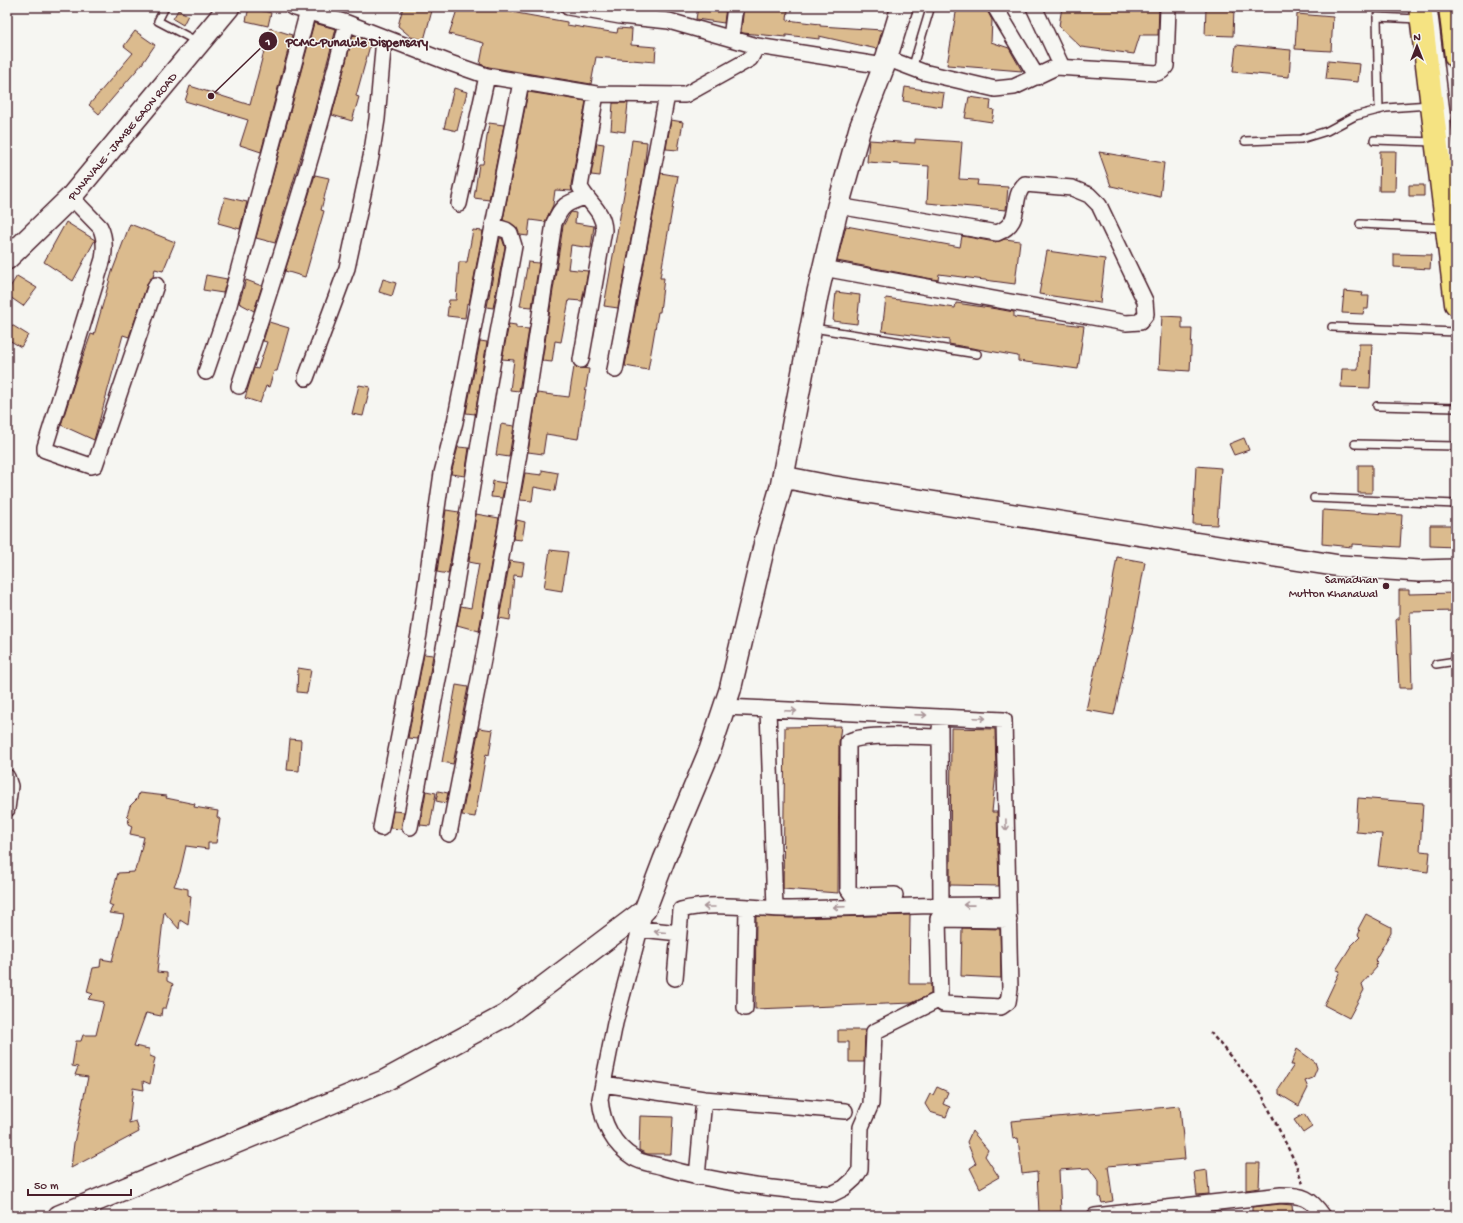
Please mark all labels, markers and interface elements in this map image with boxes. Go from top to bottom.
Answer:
north arrow [1397,26,1437,66]
callout: PCMC-Punawle Dispensary [258,28,436,53]
text: N [1413,32,1421,44]
text: 1 [265,36,271,50]
text: PCMC-Punawle Dispensary [285,36,429,52]
street label: PUNAVALE - JAMBE GAON ROAD [65,70,181,205]
place label: Samadhan Mutton Khanawal [1289,574,1378,602]
marker: Samadhan Mutton Khanawal [1381,581,1391,591]
one-way arrow [784,707,797,715]
one-way arrow [914,712,927,719]
one-way arrow [973,715,986,722]
one-way arrow [1002,818,1010,831]
one-way arrow [963,901,976,909]
one-way arrow [703,903,716,911]
one-way arrow [833,904,846,911]
one-way arrow [654,928,667,936]
scale bar [28,1171,131,1197]
text: 50 m [34,1180,59,1194]

